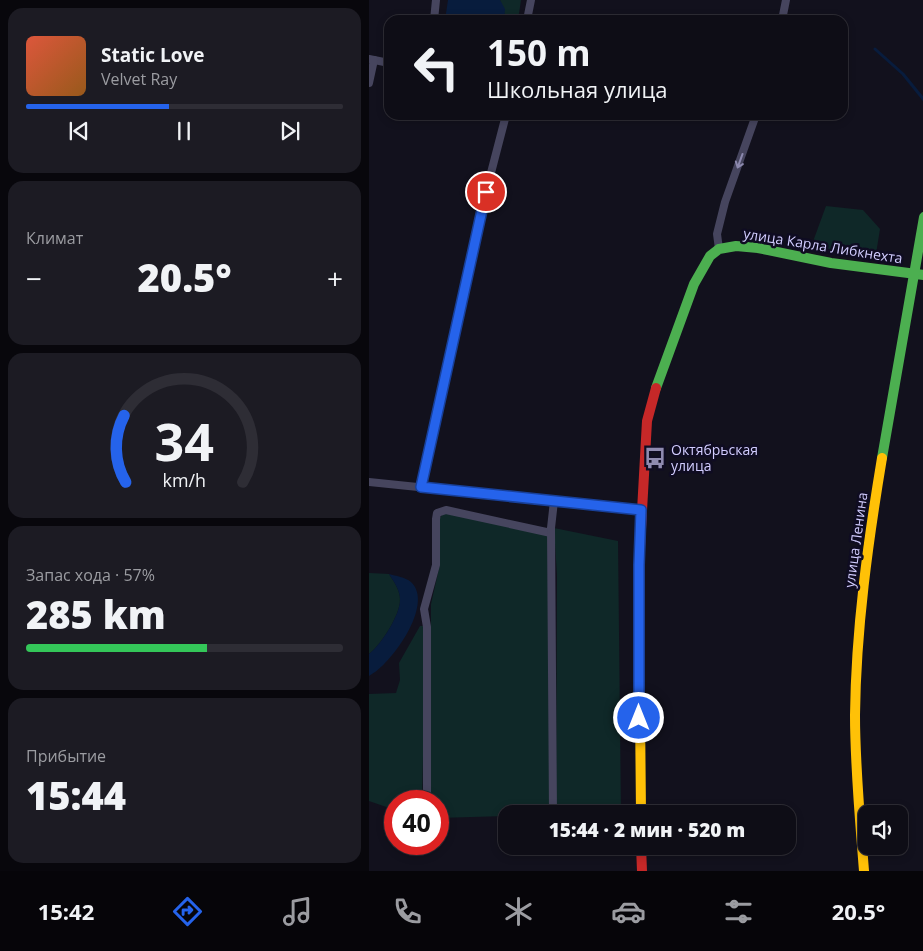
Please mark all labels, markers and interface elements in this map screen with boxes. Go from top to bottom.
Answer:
text: 150 m [487,29,591,76]
icon: left [404,35,469,100]
text: Static Love [101,42,204,68]
text: Velvet Ray [101,68,177,90]
text: Школьная улица [487,74,668,104]
icon: previous [65,117,93,145]
icon: pause [170,117,198,145]
icon: next [276,117,304,145]
one-way arrow [734,153,744,169]
pin [465,171,507,213]
icon: arrive [472,178,500,206]
street label: улица Карла Либкнехта [742,224,904,267]
text: Климат [26,227,83,249]
text: 20.5° [138,251,231,303]
text: − [26,259,42,297]
text: + [327,259,343,297]
text: 34 [155,405,214,476]
place label: Октябрьская улица [671,440,758,475]
bus stop icon: Октябрьская улица [642,445,668,471]
text: km/h [163,468,206,492]
street label: улица Ленина [839,491,872,589]
text: Запас хода · 57% [26,564,155,586]
text: 285 km [26,588,166,640]
position arrow [612,691,664,743]
text: Прибытие [26,745,106,767]
text: 15:44 [26,769,126,821]
speed limit sign: 40 [384,790,449,855]
map controls [858,805,908,855]
button: sound [858,805,908,855]
text: 15:44 · 2 мин · 520 m [549,817,745,843]
icon: directions [170,894,205,929]
icon: music [280,894,315,929]
icon: phone [390,894,425,929]
icon: climate [501,894,536,929]
icon: car [611,894,646,929]
icon: filters [721,894,756,929]
text: 15:42 [38,896,94,926]
text: 20.5° [832,896,885,926]

